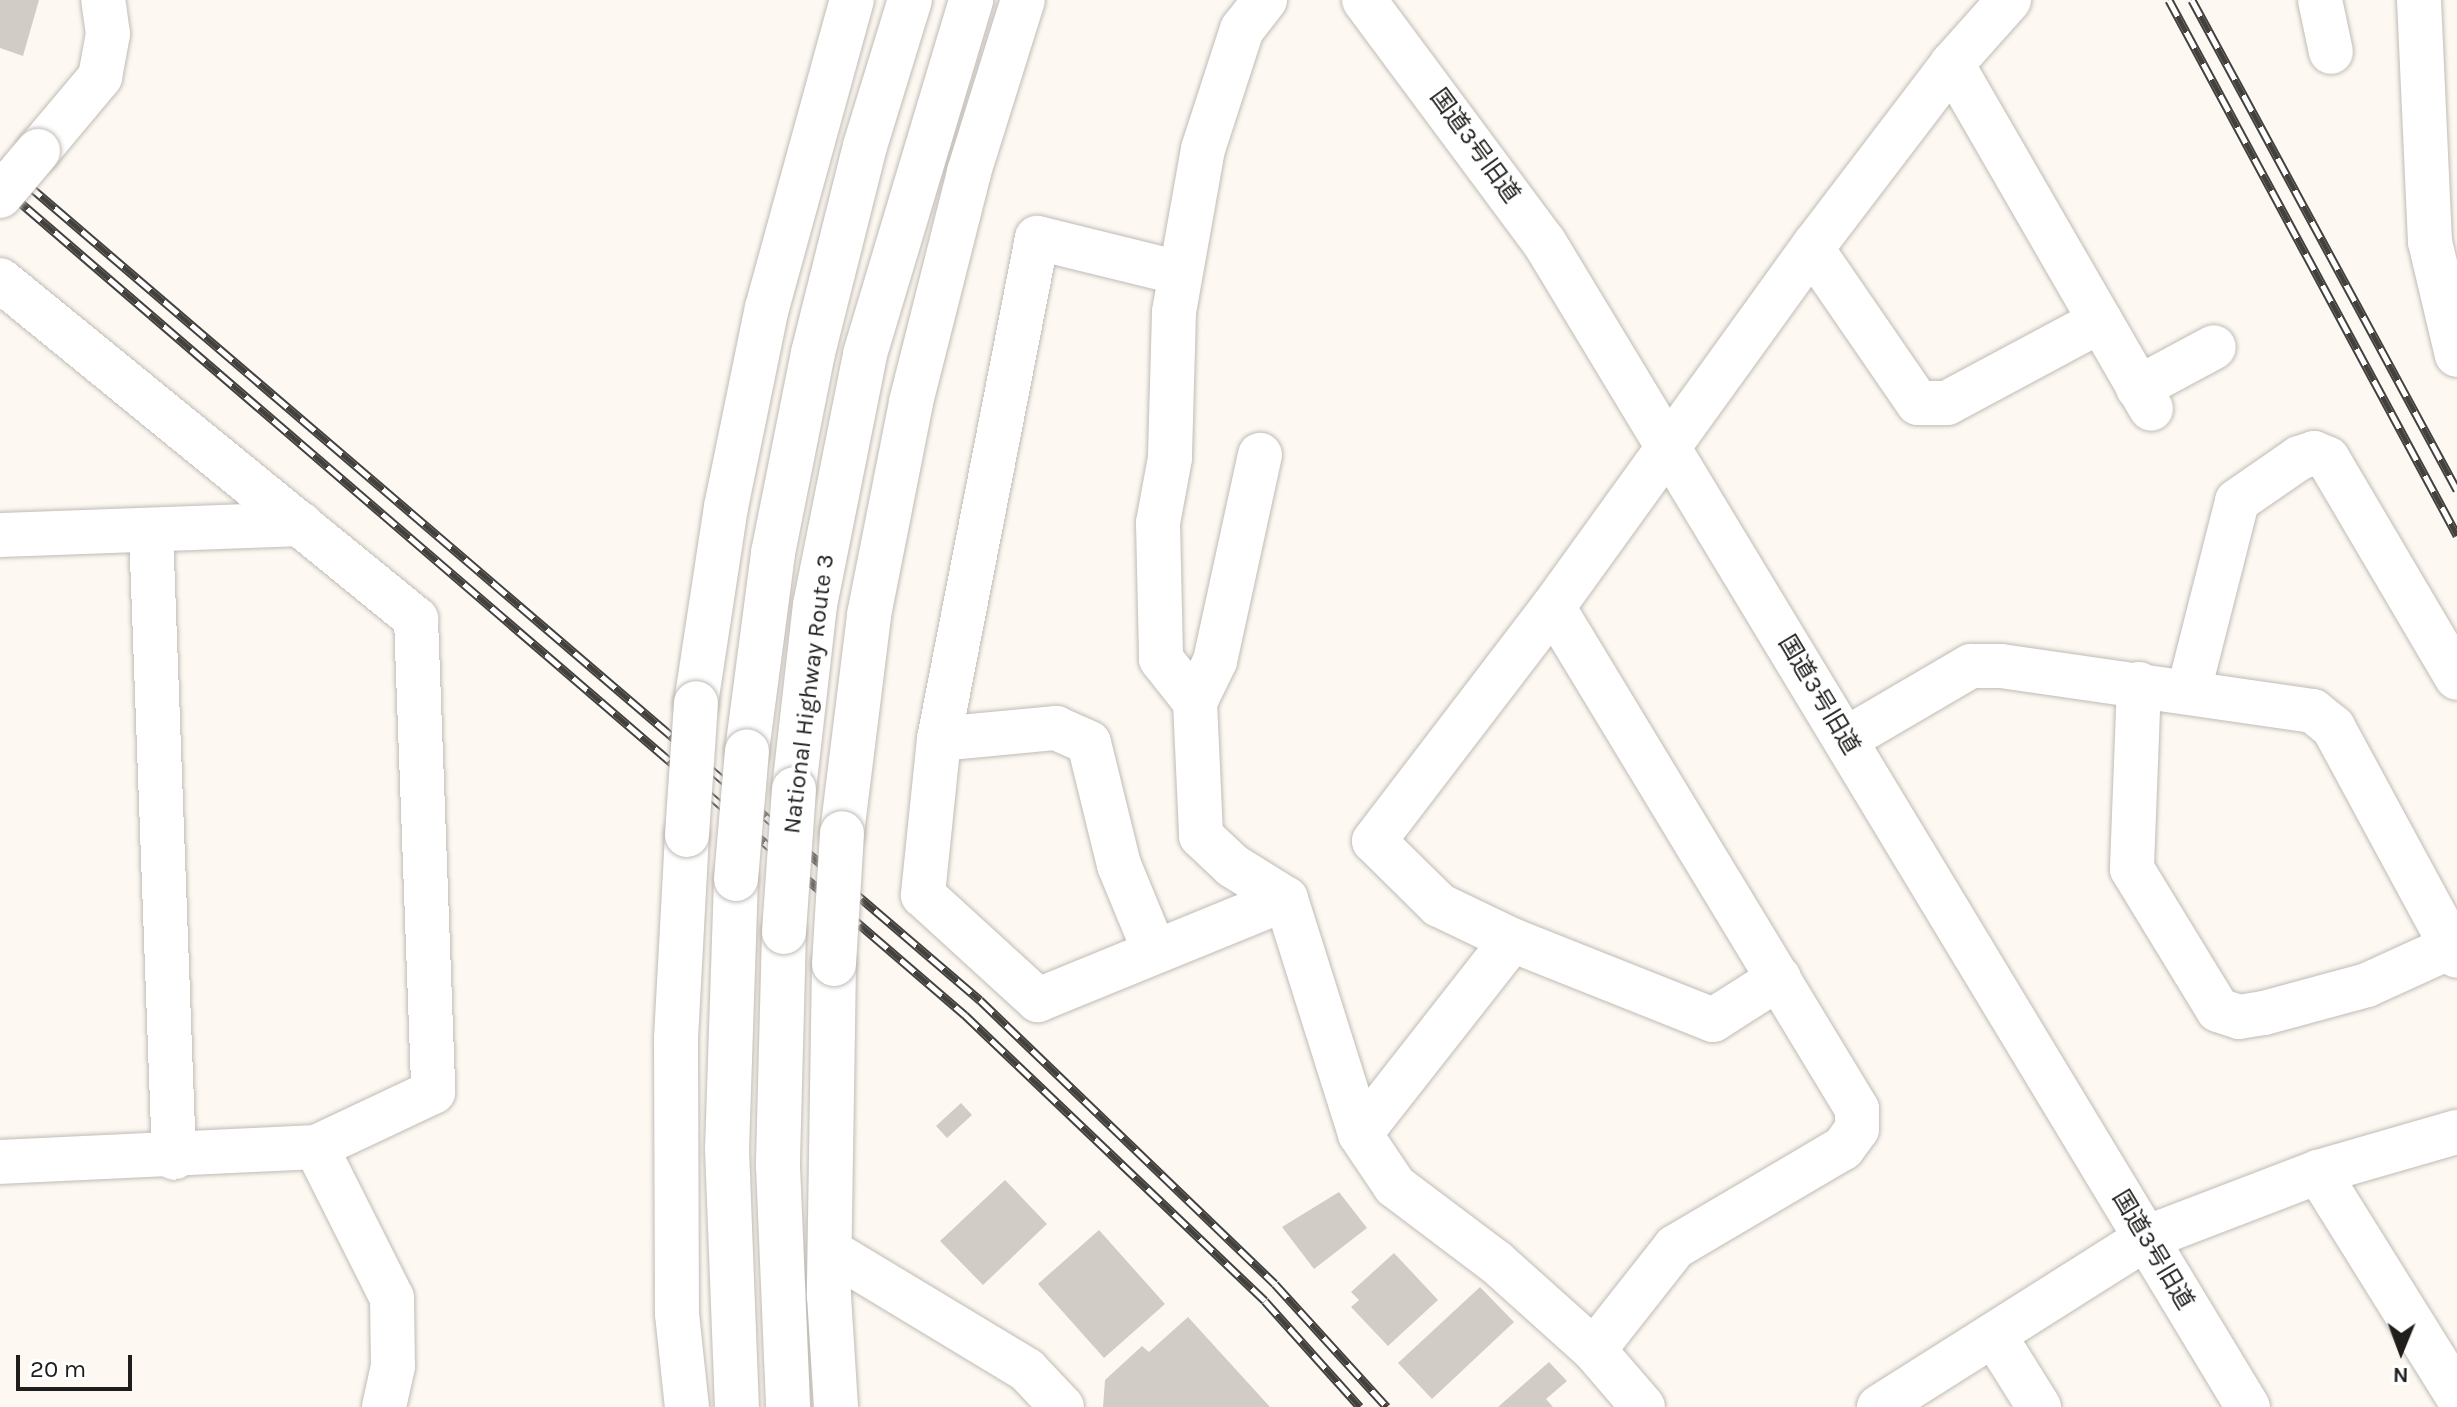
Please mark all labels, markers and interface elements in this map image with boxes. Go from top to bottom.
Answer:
street label: 国道3号旧道 [1424,83,1526,209]
street label: National Highway Route 3 [778,553,840,835]
street label: 国道3号旧道 [1772,630,1866,760]
street label: 国道3号旧道 [2106,1185,2200,1315]
north arrow [2361,1311,2441,1391]
scale bar [20,1339,136,1389]
text: 20 m [30,1355,86,1383]
text: N [2392,1362,2409,1388]

